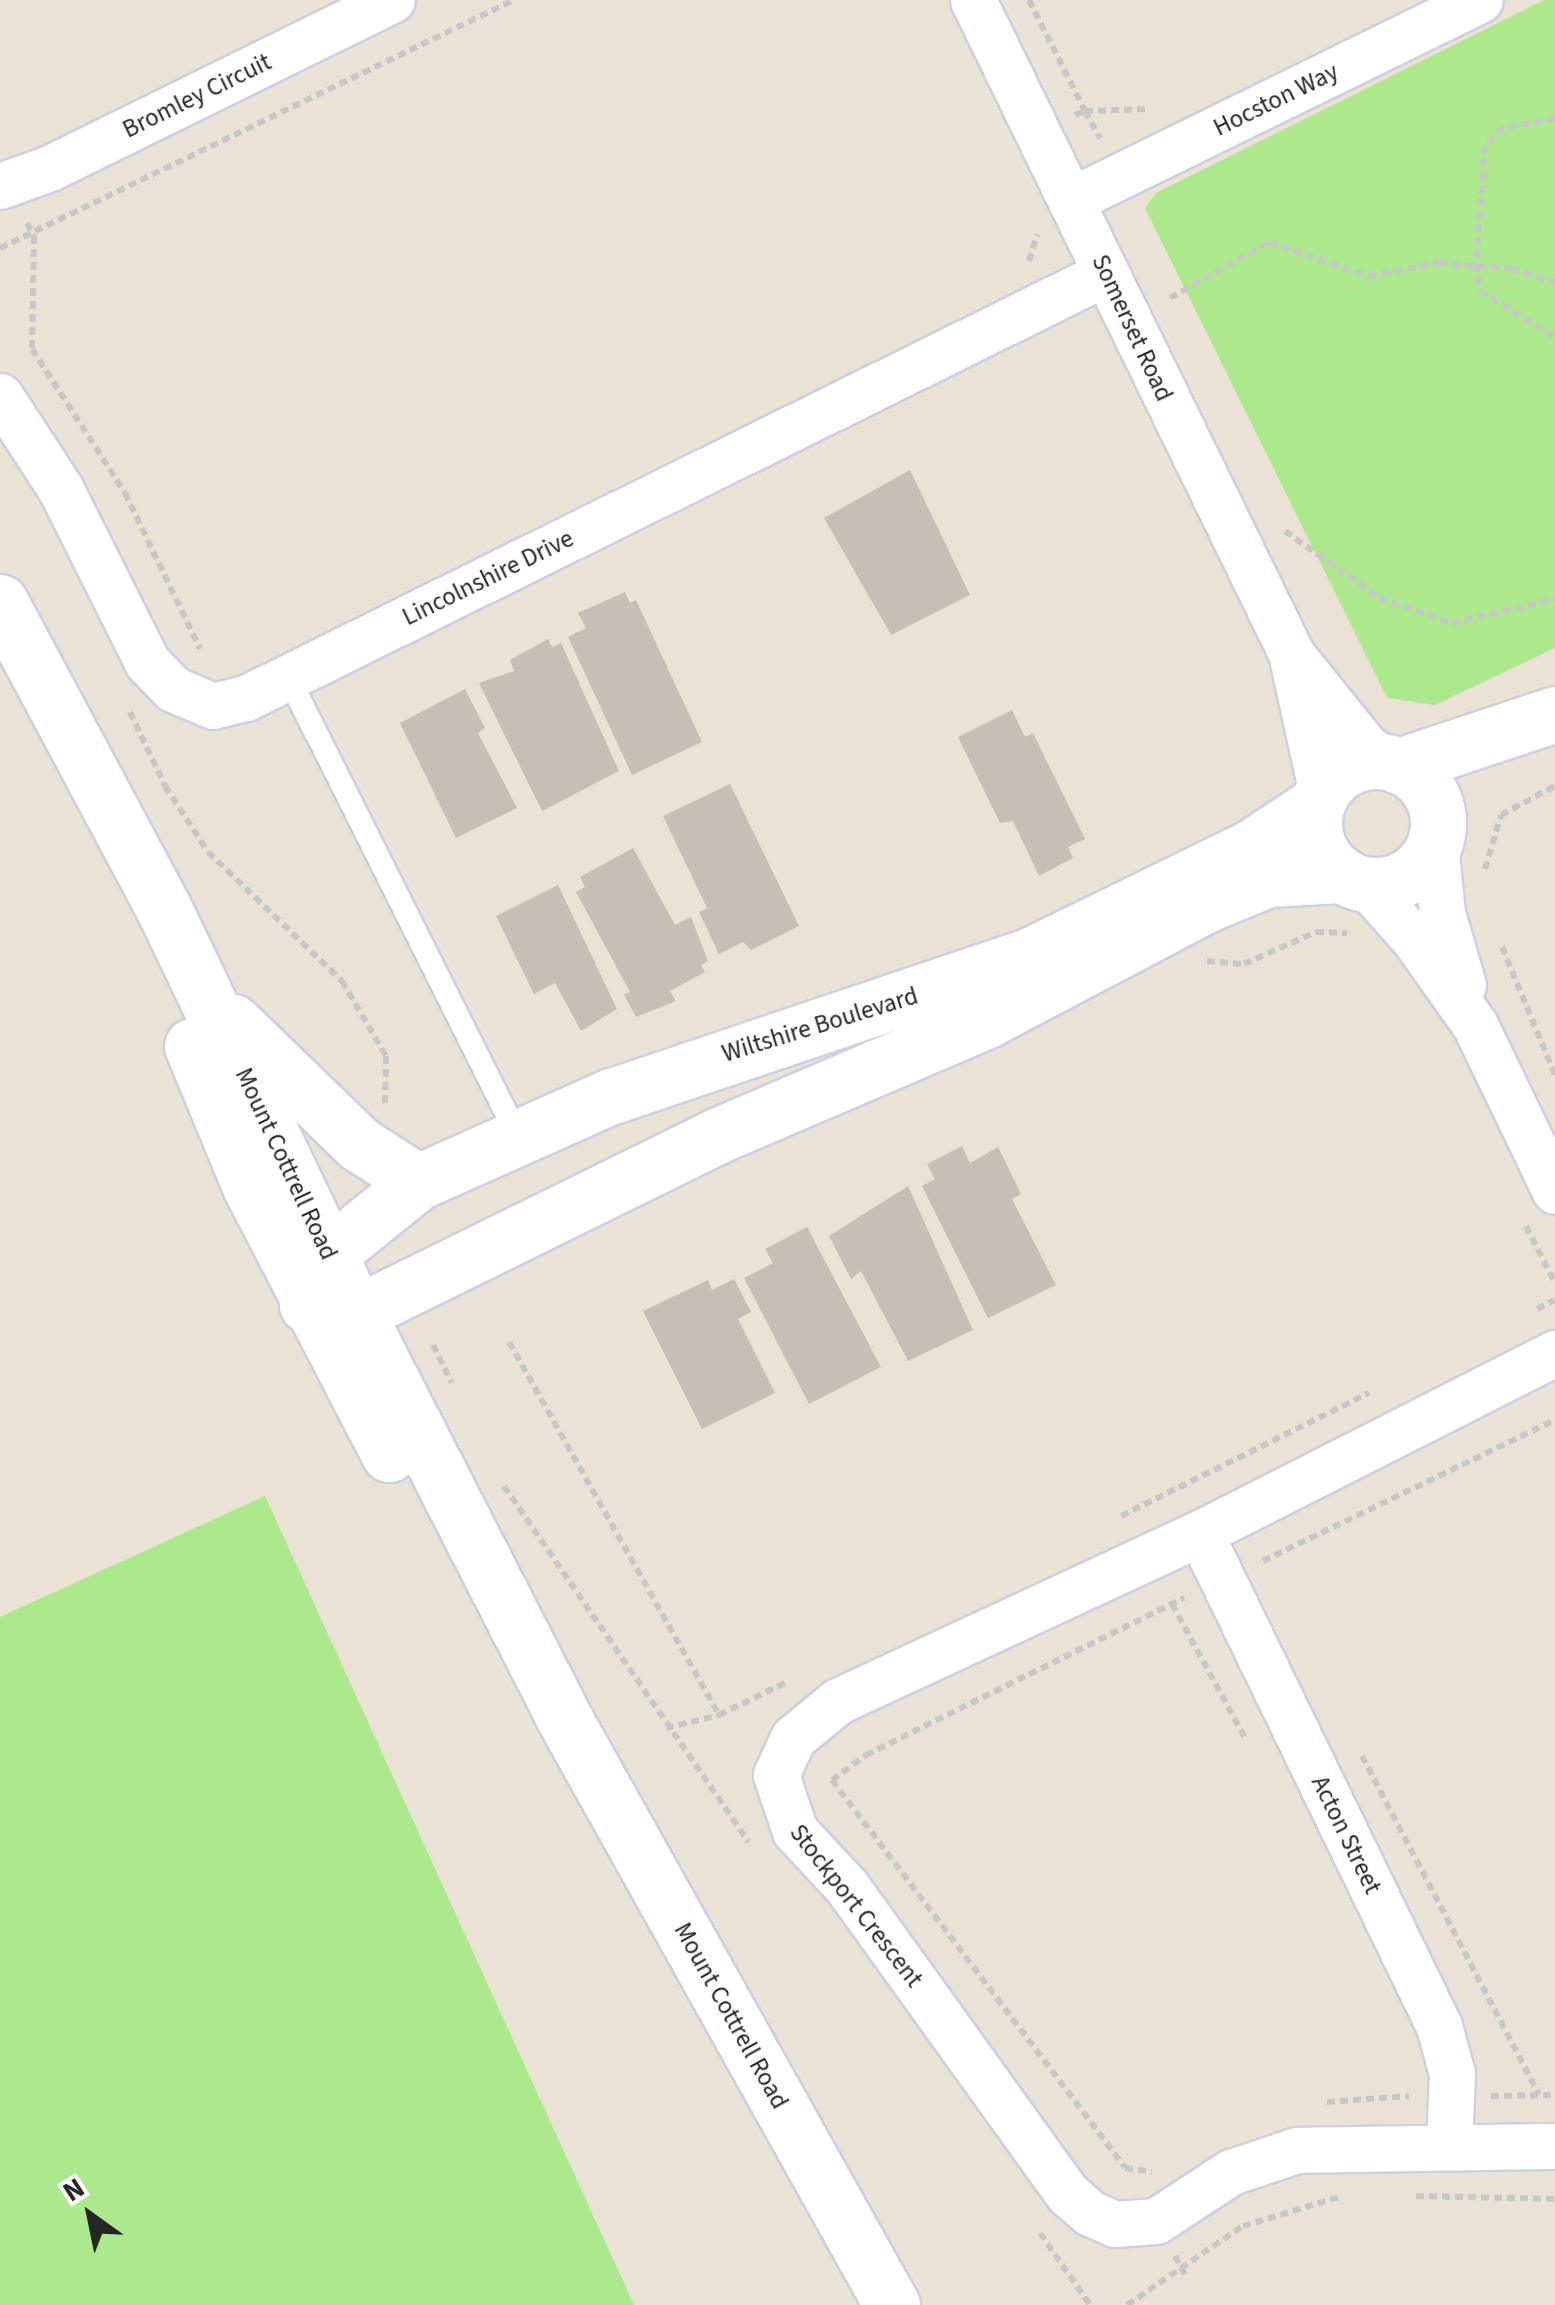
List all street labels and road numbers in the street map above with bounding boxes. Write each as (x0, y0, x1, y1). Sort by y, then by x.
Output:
street label: Bromley Circuit (118, 47, 276, 145)
street label: Hocston Way (1209, 57, 1343, 143)
street label: Somerset Road (1085, 250, 1179, 406)
street label: Lincolnshire Drive (398, 524, 578, 632)
street label: Wiltshire Boulevard (718, 981, 922, 1069)
street label: Mount Cottrell Road (228, 1063, 344, 1265)
street label: Acton Street (1305, 1771, 1387, 1899)
street label: Stockport Crescent (783, 1818, 929, 1994)
street label: Mount Cottrell Road (667, 1918, 795, 2114)

